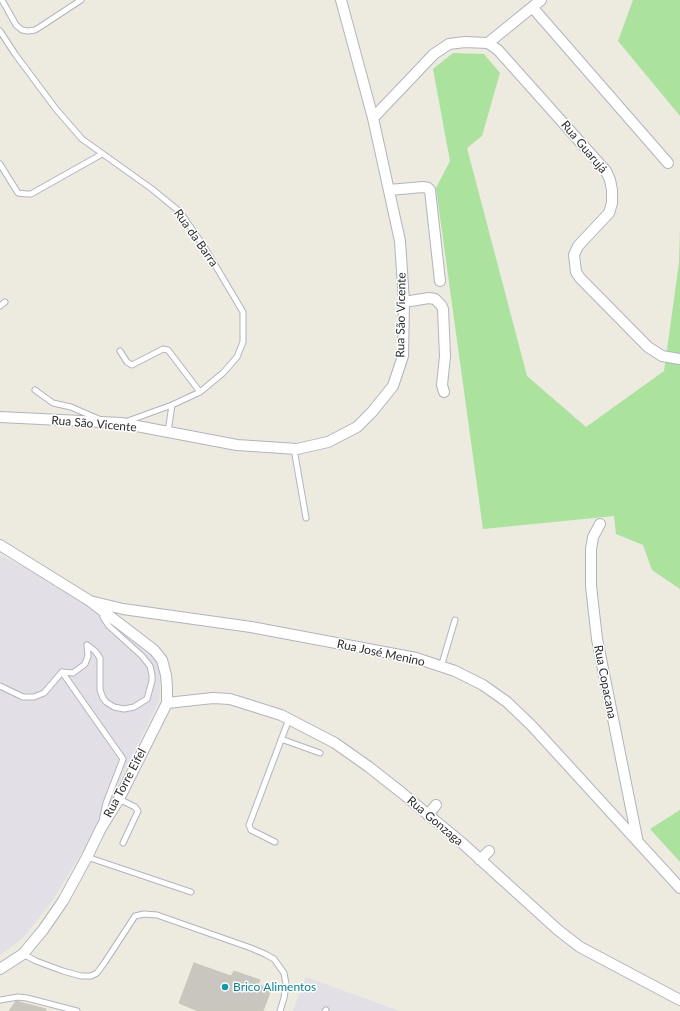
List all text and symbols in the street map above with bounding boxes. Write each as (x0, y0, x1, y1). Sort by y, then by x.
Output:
street label: Rua Guarujá (558, 118, 610, 176)
street label: Rua da Barra (171, 206, 221, 270)
street label: Rua São Vicente (393, 272, 409, 358)
street label: Rua São Vicente (51, 413, 137, 435)
street label: Rua José Menino (336, 637, 426, 669)
street label: Rua Copacana (591, 644, 619, 720)
street label: Rua Torre Eifel (101, 746, 149, 820)
street label: Rua Gonzaga (404, 793, 466, 849)
place label: Brico Alimentos (233, 980, 316, 994)
marker: Brico Alimentos (220, 982, 230, 992)

